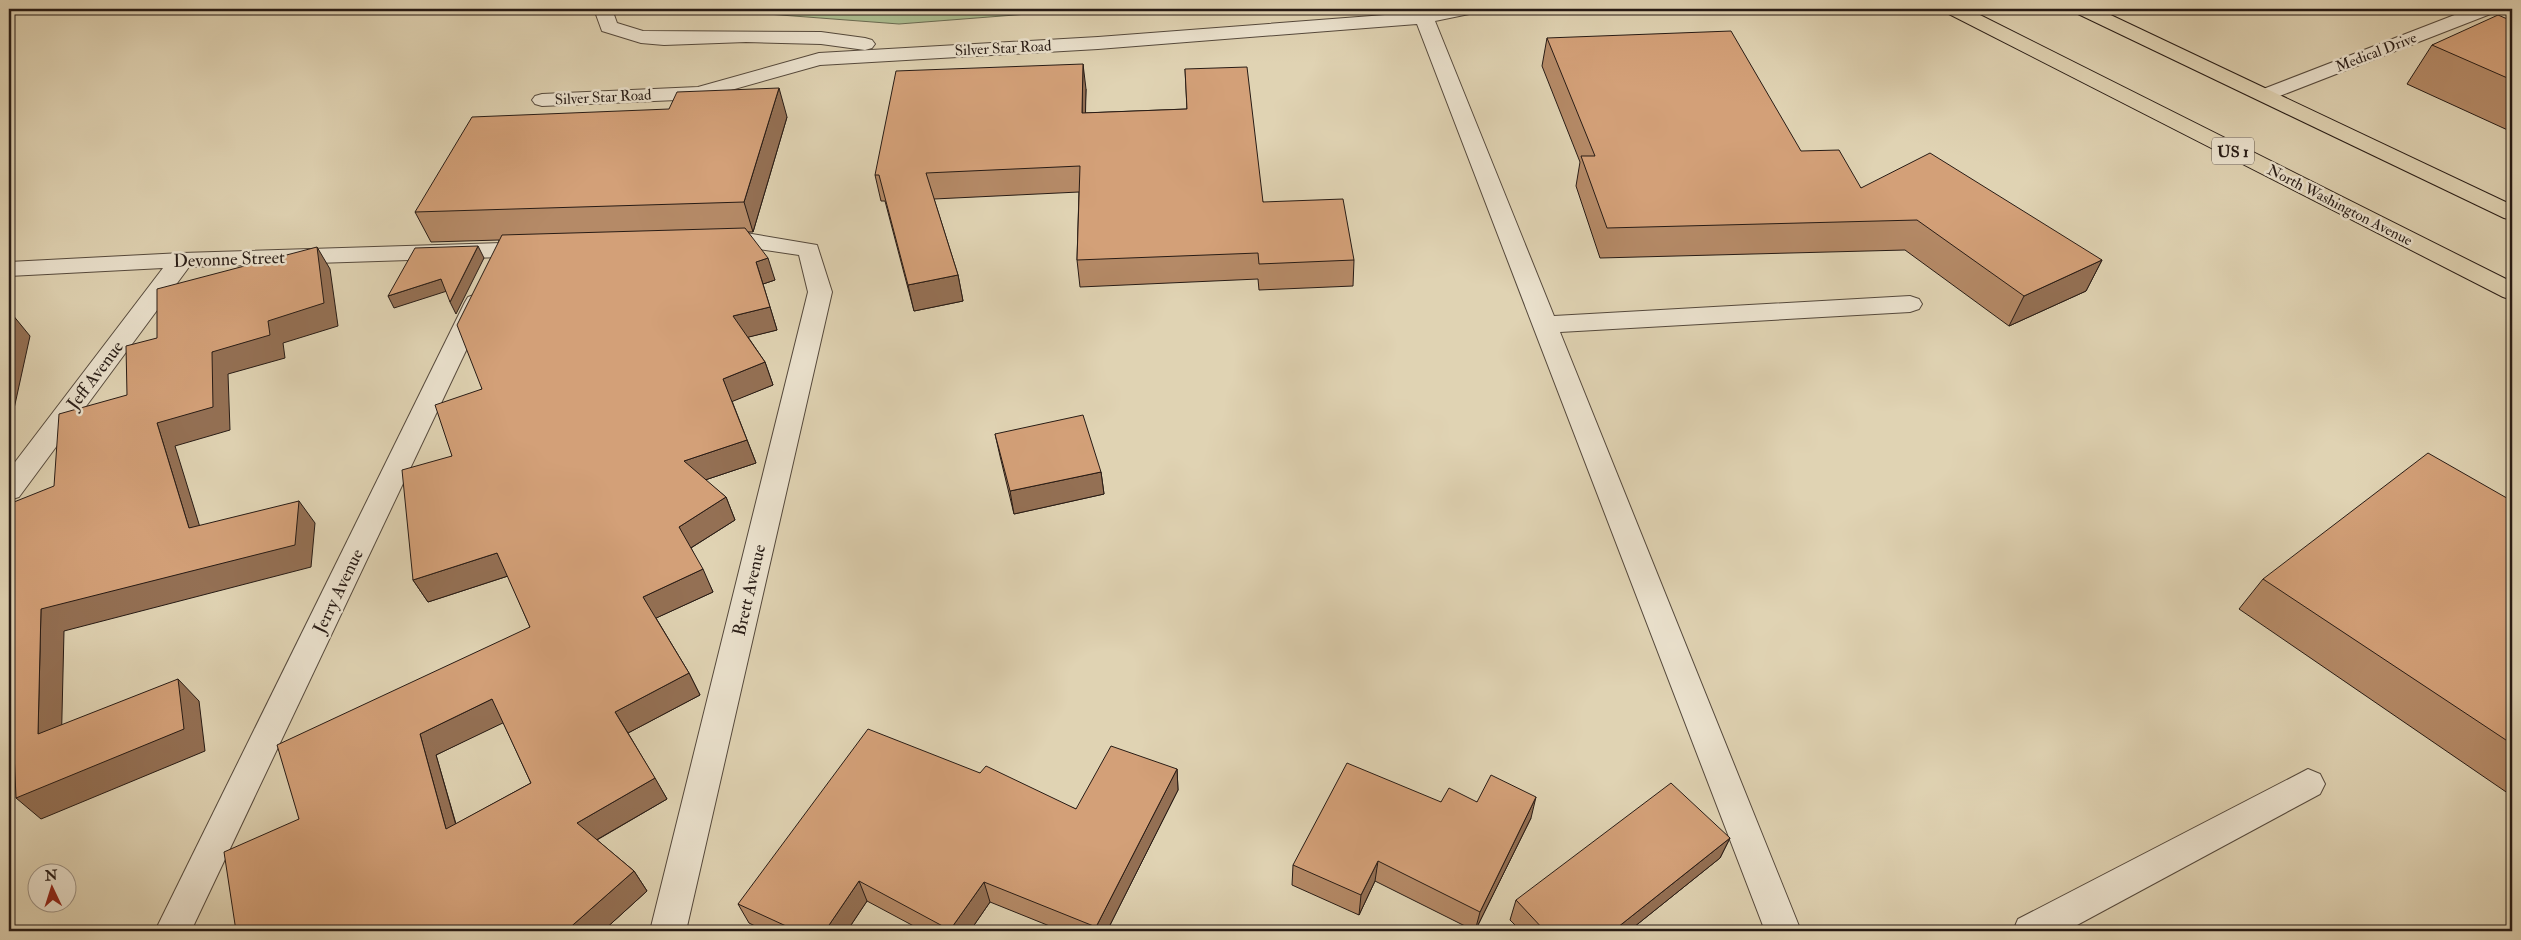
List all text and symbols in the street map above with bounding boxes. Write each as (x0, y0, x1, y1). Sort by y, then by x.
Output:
street label: Medical Drive (2333, 28, 2419, 77)
street label: Silver Star Road (954, 36, 1053, 61)
street label: Silver Star Road (554, 85, 653, 110)
road number: US 1 (2212, 138, 2254, 164)
street label: North Washington Avenue (2264, 161, 2416, 250)
street label: Devonne Street (173, 246, 285, 273)
street label: Jeff Avenue (61, 336, 129, 415)
street label: Brett Avenue (728, 542, 771, 638)
street label: Jerry Avenue (308, 545, 369, 638)
north arrow (28, 862, 78, 912)
text: N (43, 867, 58, 885)

